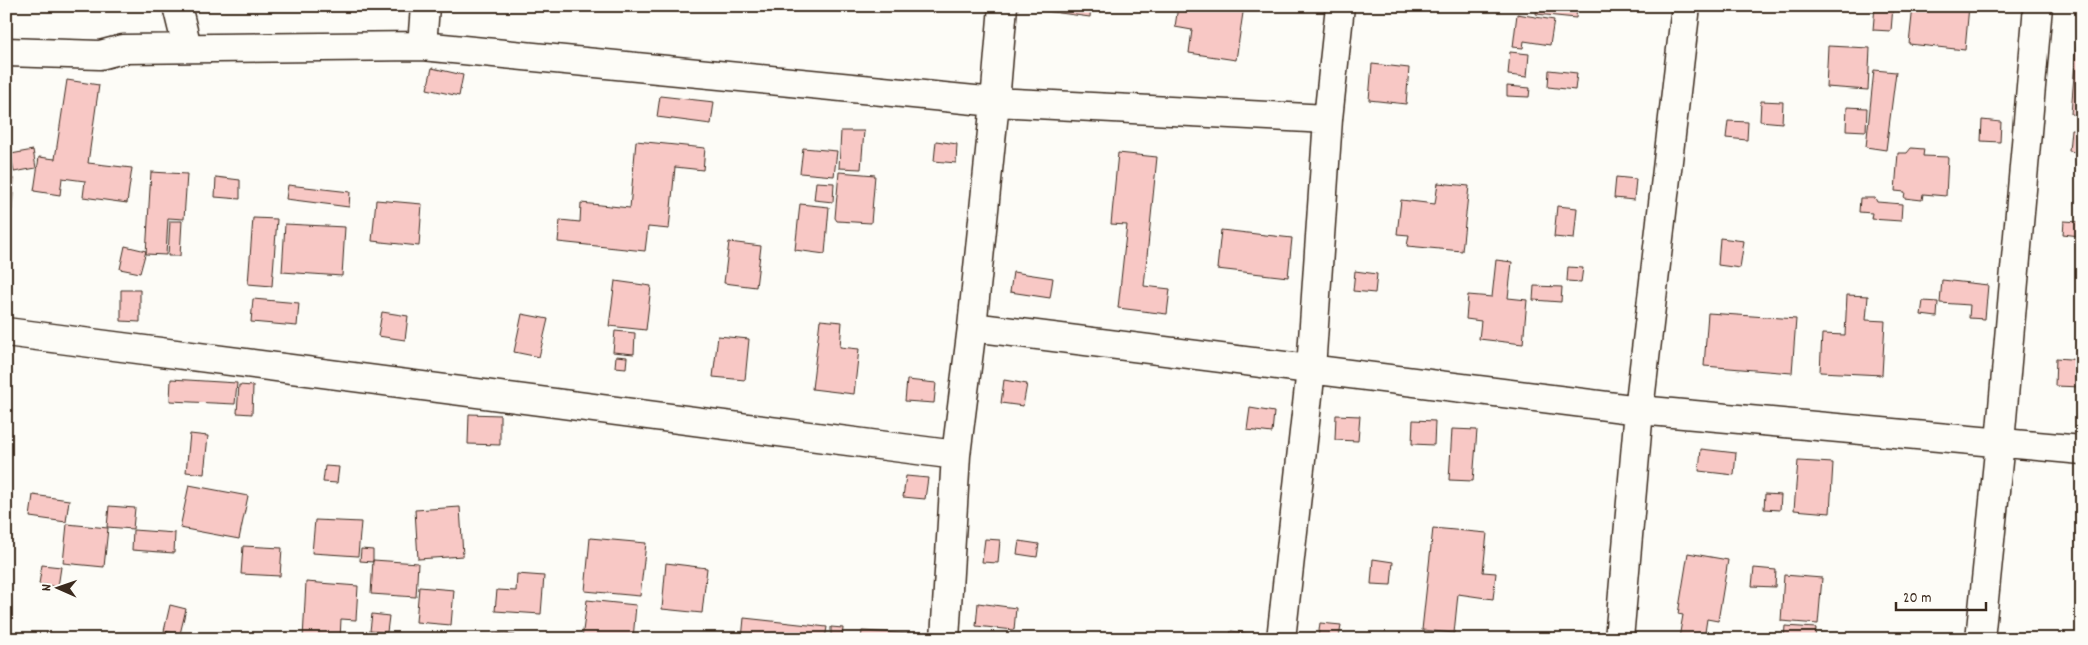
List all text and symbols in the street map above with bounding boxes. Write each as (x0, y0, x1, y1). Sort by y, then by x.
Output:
north arrow (32, 562, 82, 612)
scale bar (1896, 580, 1986, 612)
text: N (37, 584, 57, 591)
text: 20 m (1903, 588, 1931, 610)

